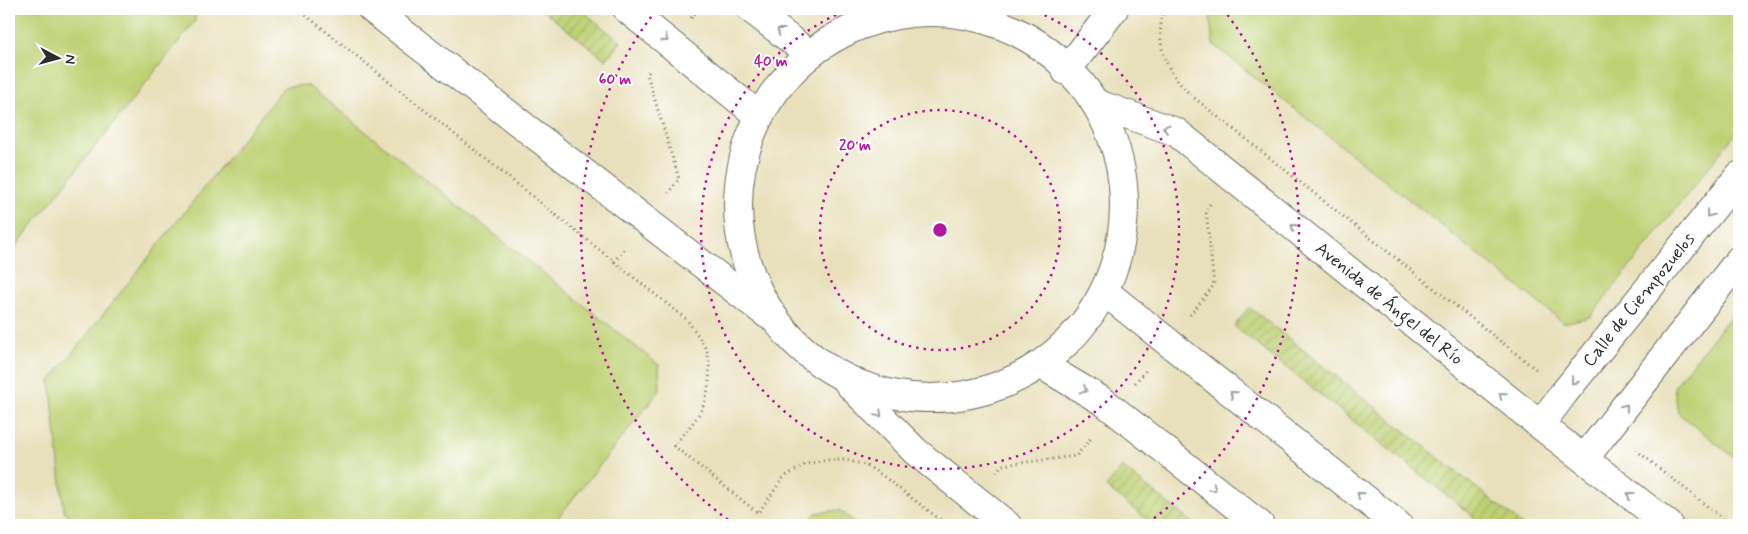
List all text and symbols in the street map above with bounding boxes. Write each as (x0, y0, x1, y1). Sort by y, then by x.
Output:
one-way arrow (777, 29, 786, 37)
north arrow (32, 32, 82, 82)
one-way arrow (659, 34, 668, 43)
text: 40 m (754, 52, 788, 72)
text: N (60, 54, 79, 65)
text: 60 m (599, 70, 631, 90)
one-way arrow (1162, 124, 1171, 134)
text: 20 m (839, 136, 871, 156)
one-way arrow (1706, 208, 1714, 217)
centre of rings (931, 221, 949, 239)
one-way arrow (1291, 224, 1300, 232)
street label: Calle de Ciempozuelos (1577, 228, 1701, 372)
street label: Avenida de Ángel del Río (1309, 237, 1468, 373)
one-way arrow (1571, 375, 1579, 384)
one-way arrow (1079, 384, 1088, 394)
one-way arrow (1229, 390, 1238, 399)
one-way arrow (1499, 393, 1508, 401)
one-way arrow (1619, 403, 1628, 412)
one-way arrow (873, 409, 882, 418)
one-way arrow (1208, 483, 1217, 492)
one-way arrow (1357, 492, 1366, 500)
one-way arrow (1627, 493, 1636, 501)

